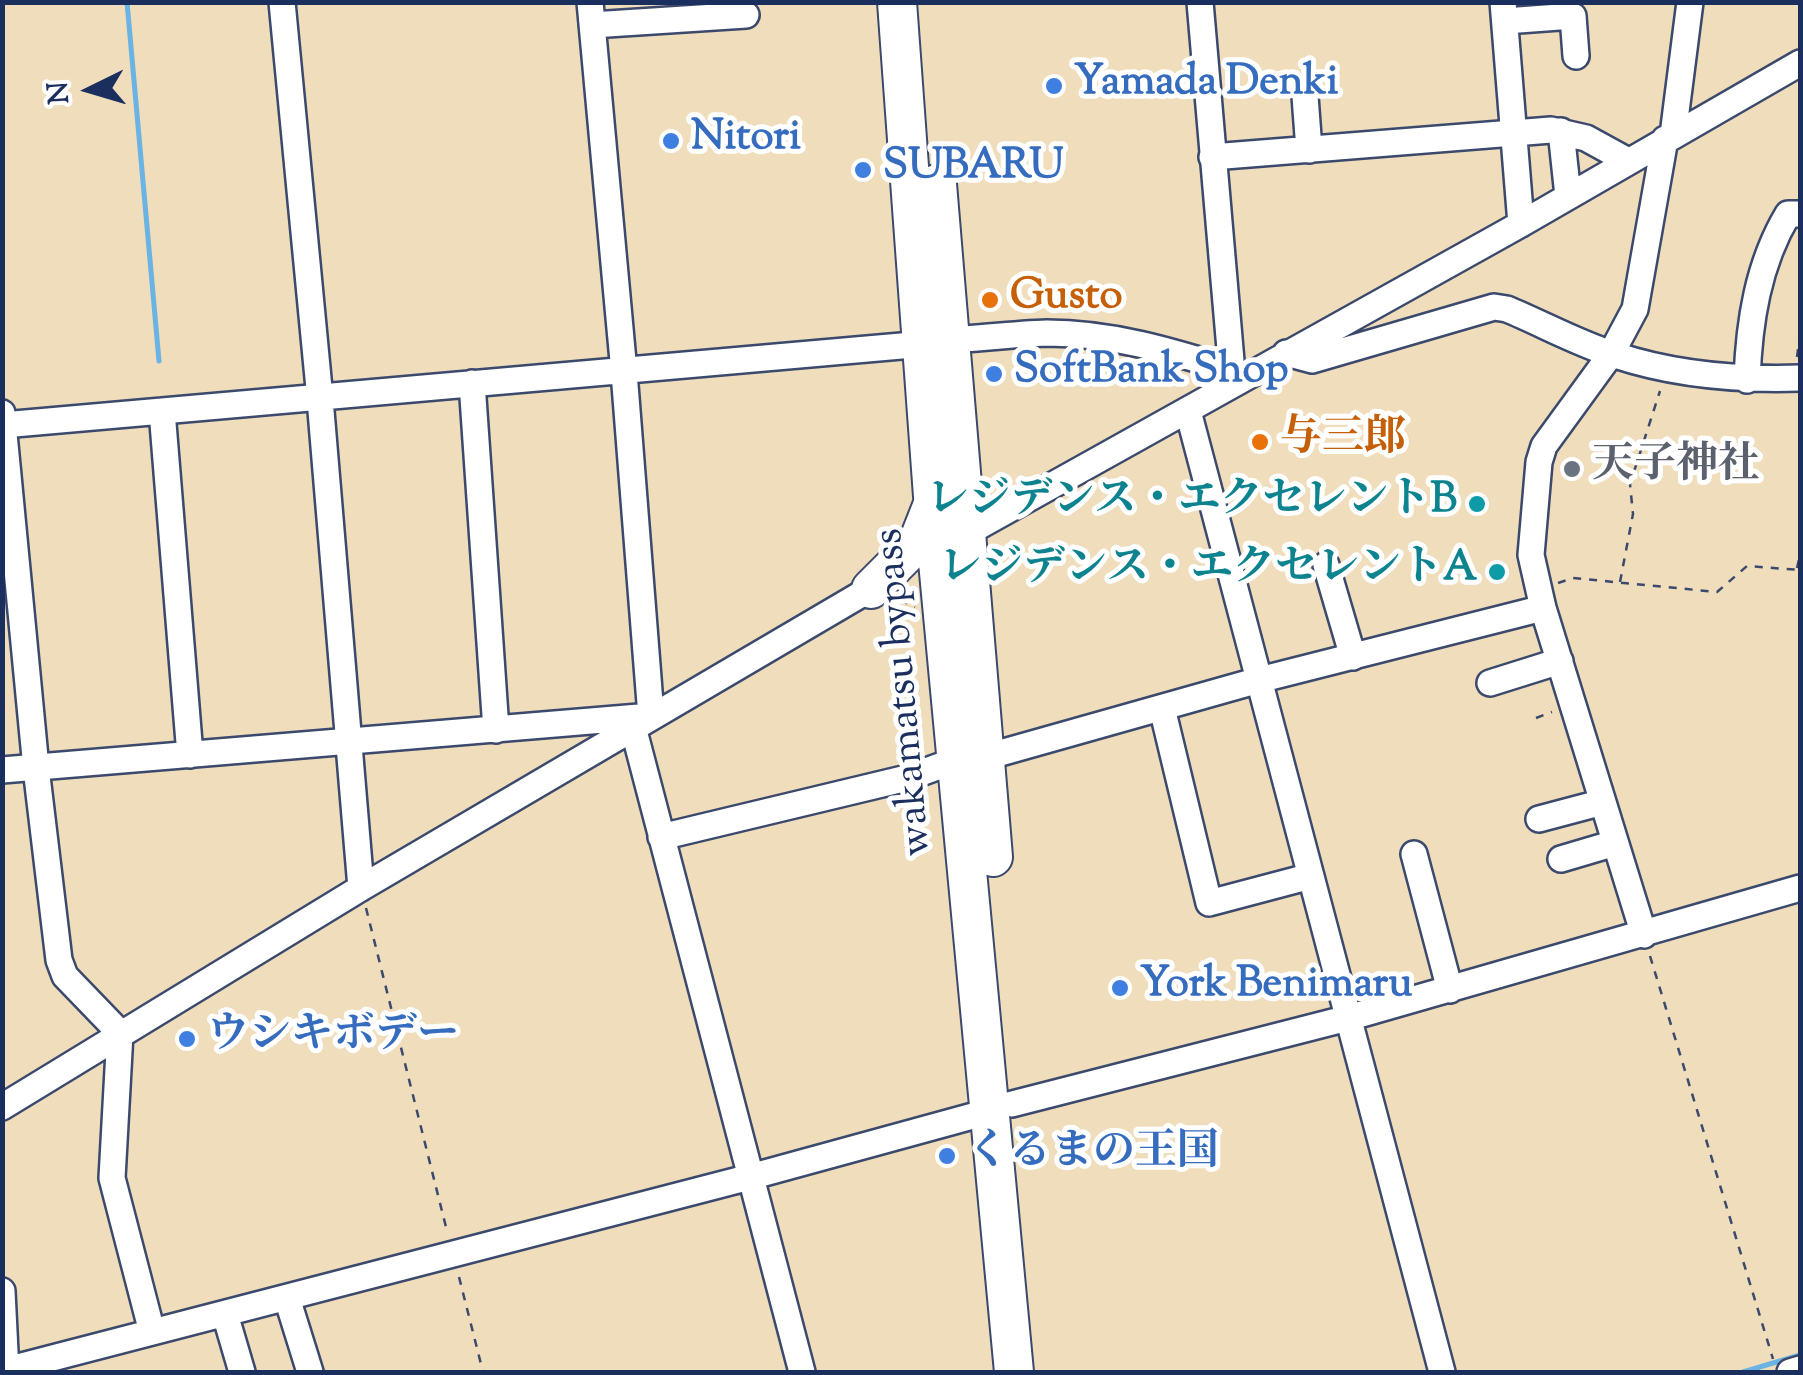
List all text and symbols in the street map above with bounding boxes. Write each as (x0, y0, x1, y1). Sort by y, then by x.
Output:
north arrow (40, 40, 140, 140)
place label: Yamada Denki (1074, 61, 1338, 111)
marker: Yamada Denki (1043, 75, 1065, 97)
text: N (39, 80, 81, 106)
place label: Nitori (691, 116, 801, 166)
marker: Nitori (660, 130, 682, 152)
place label: SUBARU (883, 145, 1064, 195)
marker: SUBARU (852, 159, 874, 181)
place label: Gusto (1010, 275, 1122, 325)
marker: Gusto (979, 289, 1001, 311)
place label: SoftBank Shop (1014, 349, 1288, 399)
marker: SoftBank Shop (983, 363, 1005, 385)
place label: 与三郎 (1280, 417, 1406, 467)
marker: 与三郎 (1249, 431, 1271, 453)
place label: 天子神社 (1592, 444, 1760, 494)
marker: 天子神社 (1561, 458, 1583, 480)
place label: レジデンス・エクセレントB (927, 479, 1457, 529)
marker: レジデンス・エクセレントB (1466, 493, 1488, 515)
street label: wakamatsu bypass (868, 526, 946, 858)
place label: レジデンス・エクセレントA (939, 547, 1477, 597)
marker: レジデンス・エクセレントA (1486, 561, 1508, 583)
place label: York Benimaru (1140, 963, 1412, 1013)
marker: York Benimaru (1109, 977, 1131, 999)
place label: ウシキボデー (207, 1014, 459, 1064)
marker: ウシキボデー (176, 1028, 198, 1050)
place label: くるまの王国 (967, 1131, 1219, 1181)
marker: くるまの王国 (936, 1145, 958, 1167)

